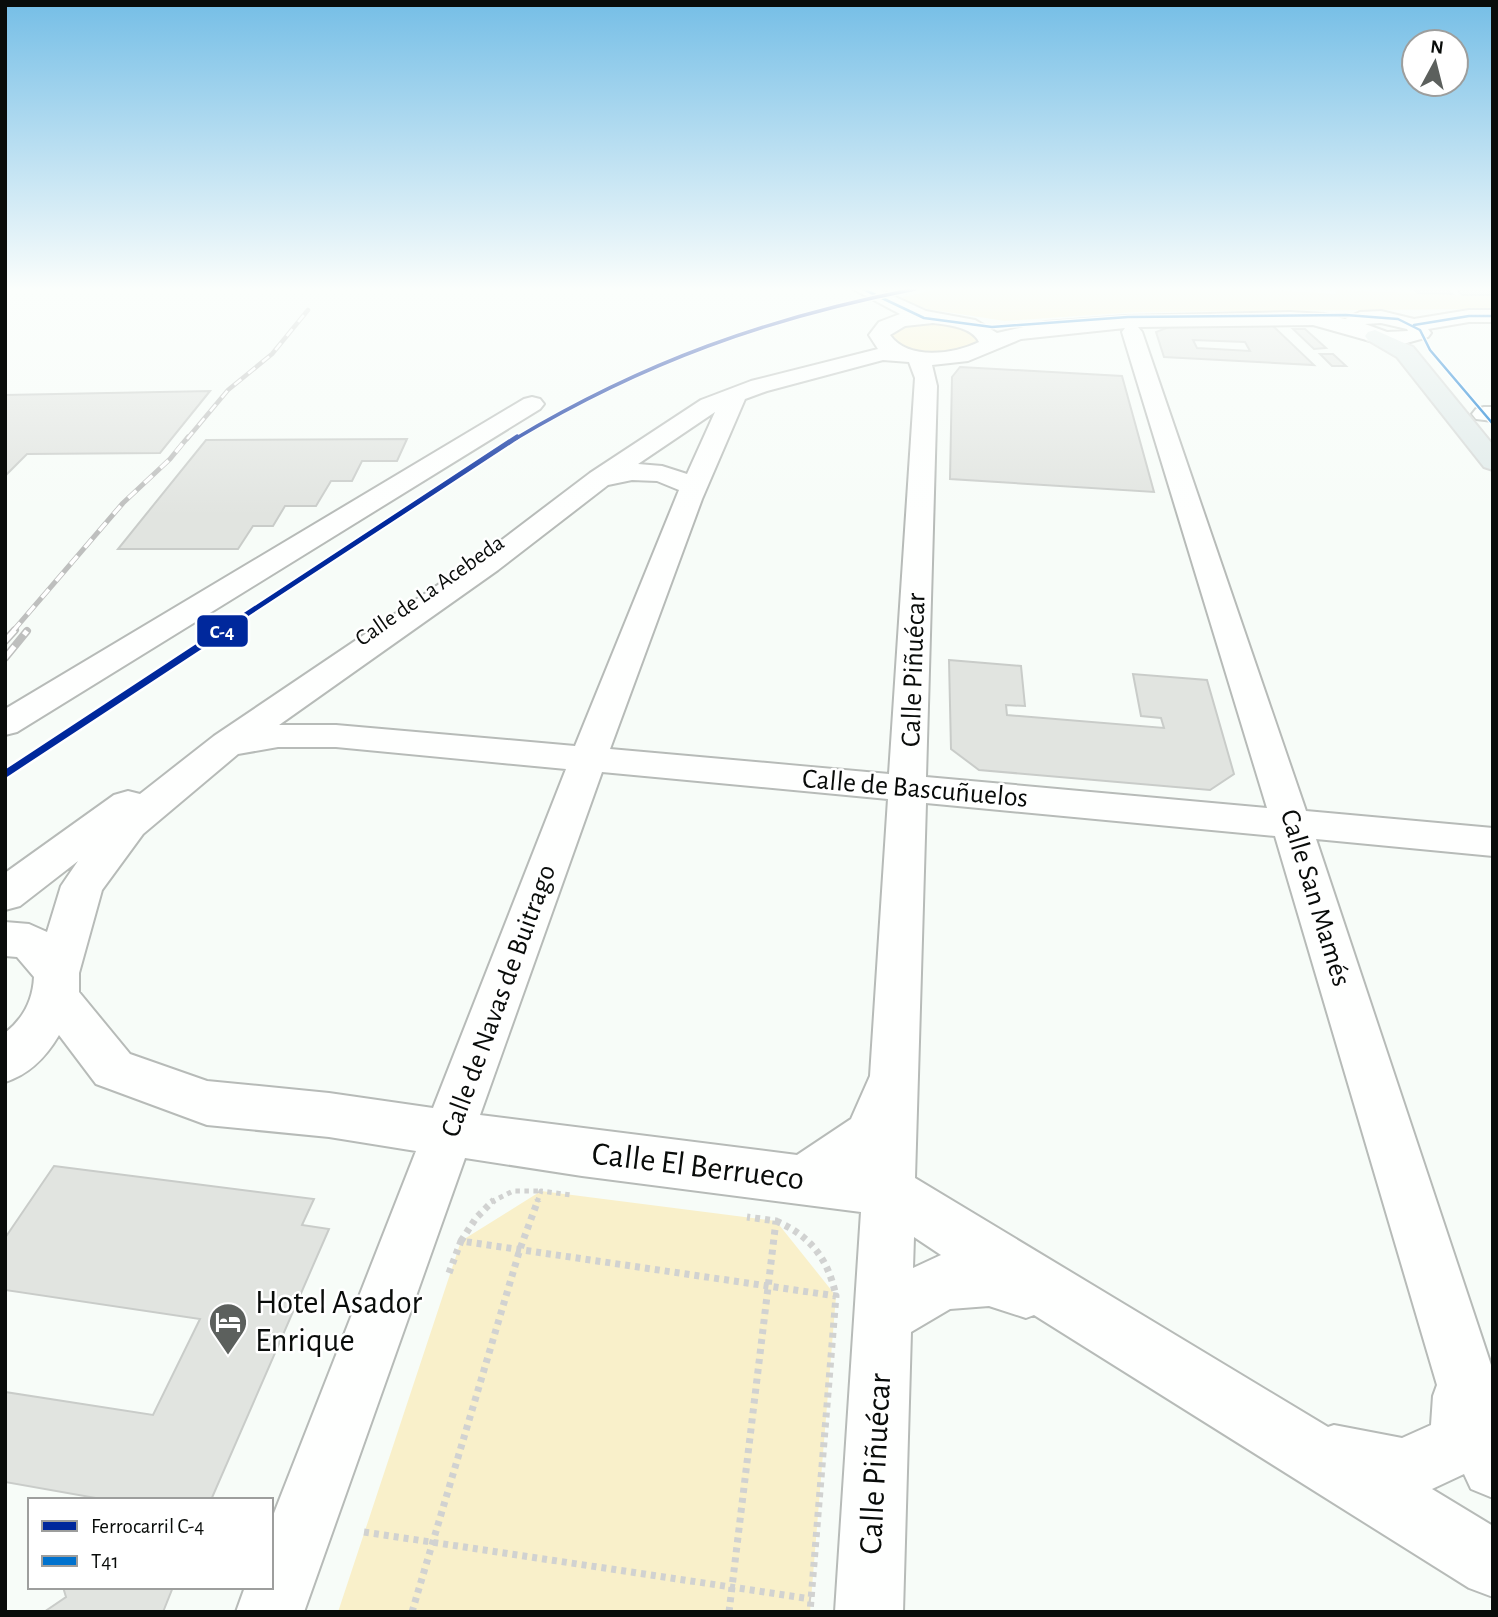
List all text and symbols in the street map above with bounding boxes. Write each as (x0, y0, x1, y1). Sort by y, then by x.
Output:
north arrow (1400, 28, 1470, 98)
text: N (1429, 37, 1445, 58)
street label: Calle de La Acebeda (351, 531, 509, 651)
street label: Calle Piñuécar (897, 593, 931, 747)
line badge: C-4 (196, 614, 249, 648)
text: C-4 (210, 623, 235, 642)
street label: Calle de Bascuñuelos (801, 765, 1029, 813)
street label: Calle San Mamés (1275, 806, 1355, 990)
street label: Calle de Navas de Buitrago (437, 861, 561, 1141)
street label: Calle El Berrueco (590, 1138, 806, 1196)
place label: Hotel Asador Enrique (255, 1287, 422, 1358)
hotel icon: Hotel Asador Enrique (207, 1301, 249, 1356)
street label: Calle Piñuécar (855, 1372, 897, 1555)
legend (28, 1498, 273, 1589)
text: Ferrocarril C-4 (91, 1516, 204, 1537)
text: T41 (91, 1551, 119, 1572)

